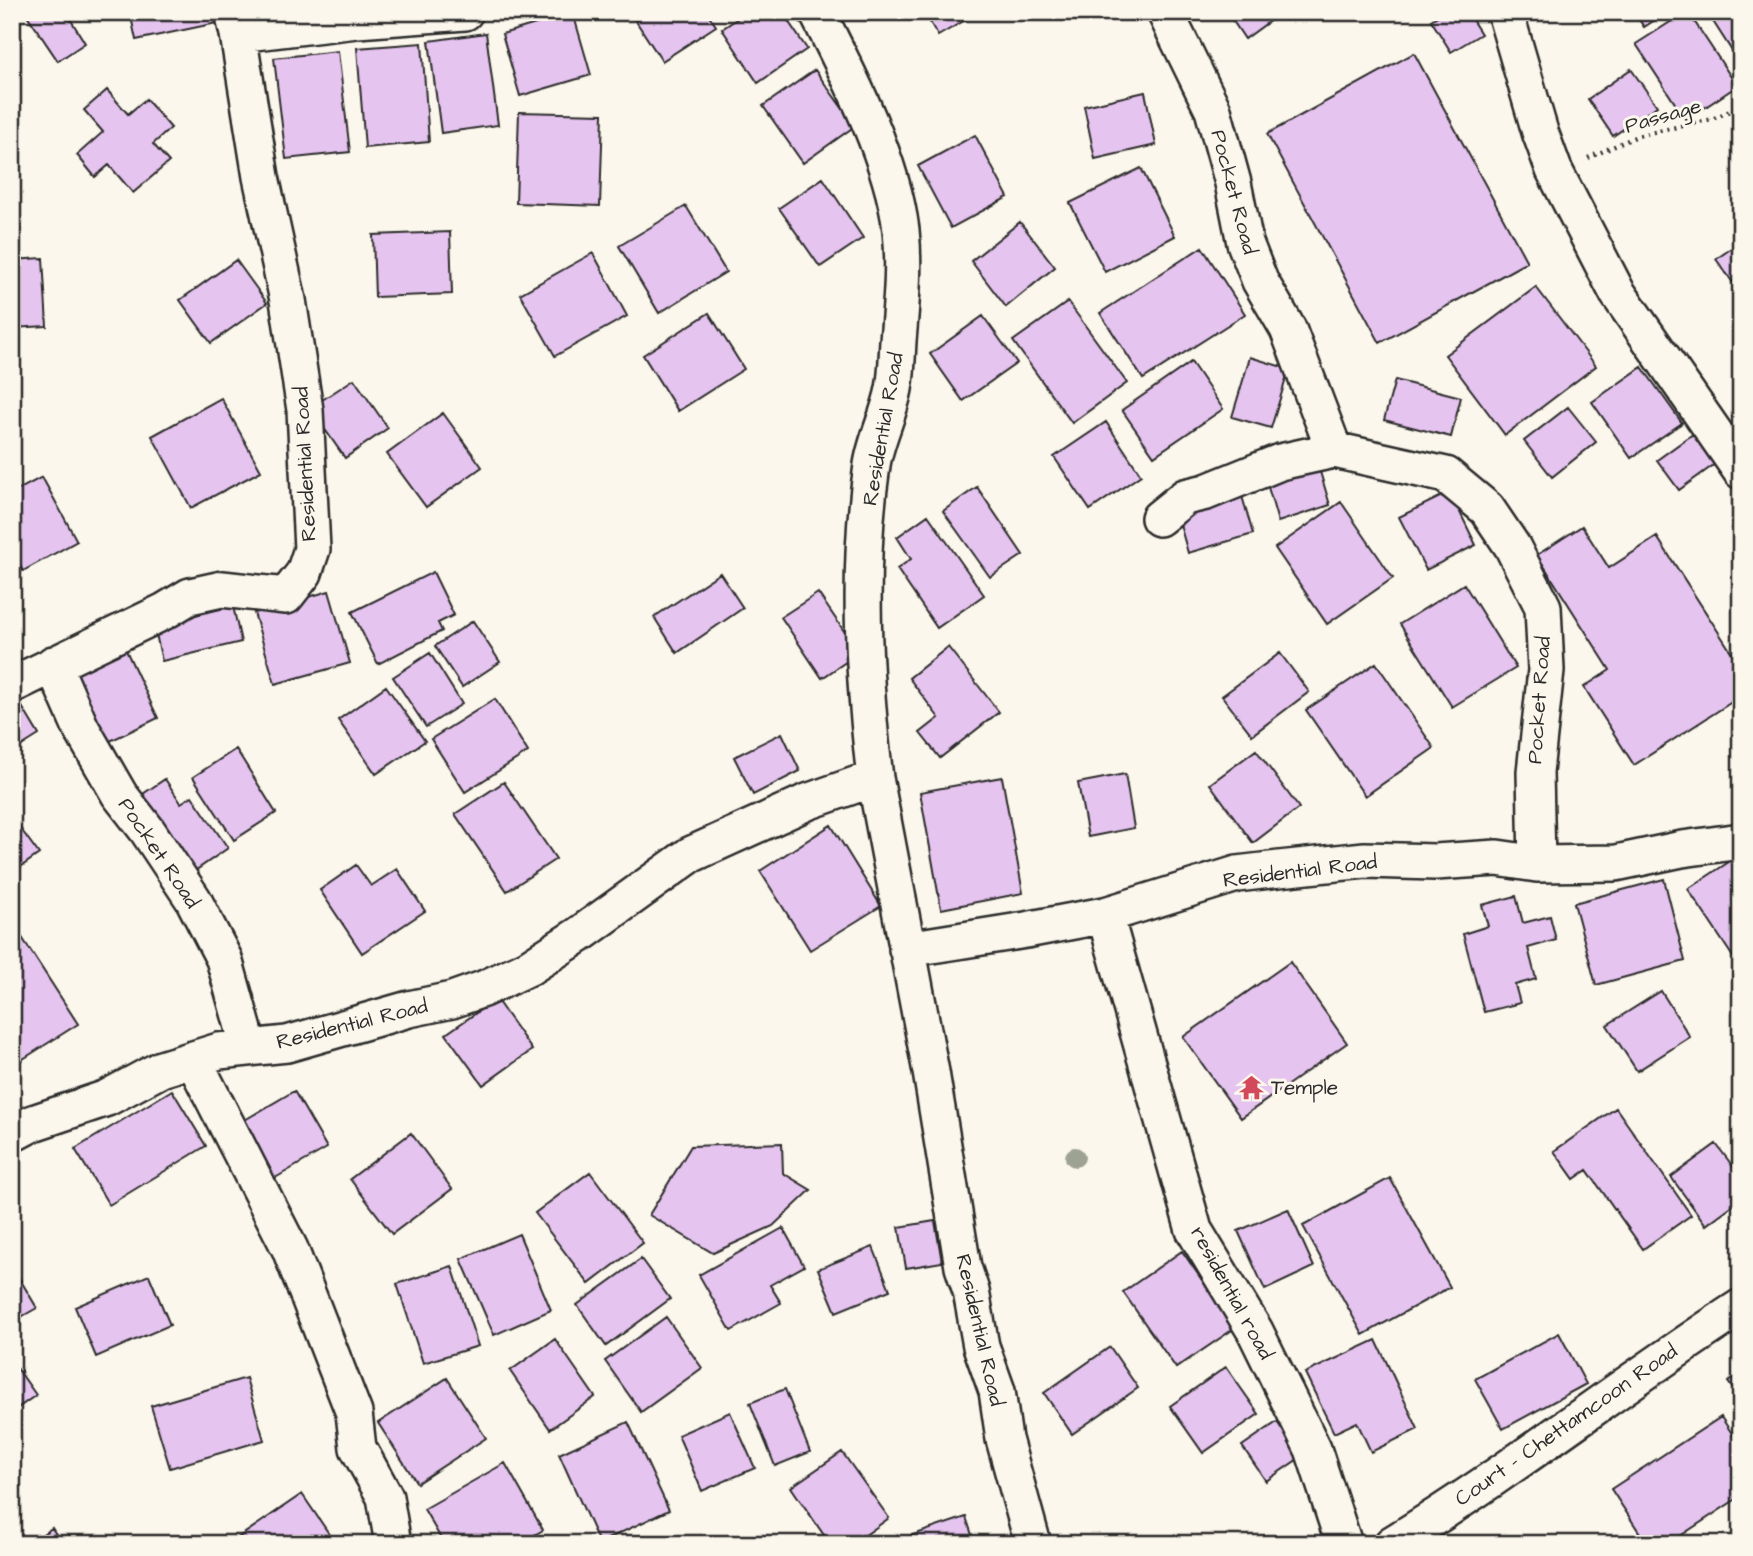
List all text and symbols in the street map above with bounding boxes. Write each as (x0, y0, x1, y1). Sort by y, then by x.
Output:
street label: Passage (1621, 91, 1705, 143)
street label: Pocket Road (1203, 126, 1265, 258)
street label: Residential Road (855, 350, 911, 508)
street label: Residential Road (286, 386, 324, 542)
street label: Pocket Road (1520, 635, 1558, 765)
street label: Pocket Road (111, 792, 207, 914)
street label: Residential Road (1221, 847, 1379, 895)
street label: Residential Road (273, 991, 431, 1057)
temple icon: Temple (1237, 1073, 1265, 1101)
place label: Temple (1271, 1073, 1338, 1103)
street label: residential road (1183, 1221, 1281, 1365)
street label: Residential Road (948, 1251, 1012, 1409)
street label: Court - Chettamcoon Road (1449, 1337, 1683, 1513)

